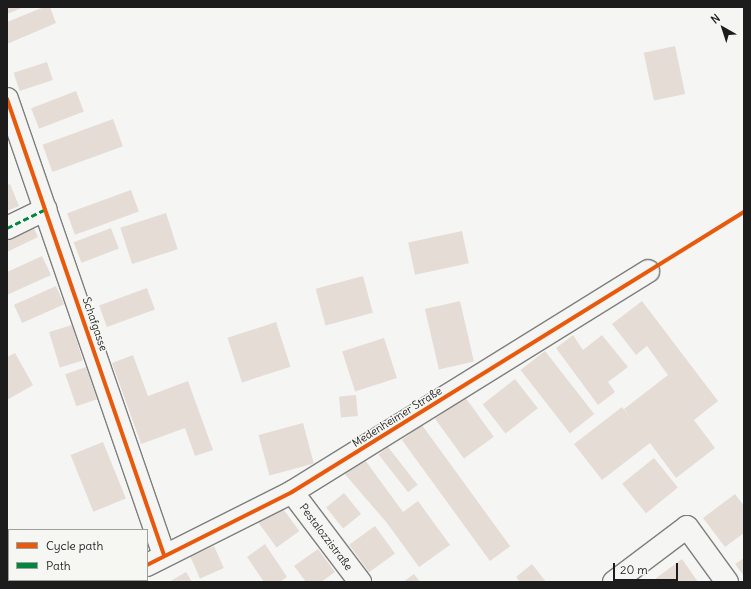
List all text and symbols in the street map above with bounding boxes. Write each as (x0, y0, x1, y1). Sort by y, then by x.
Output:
north arrow (703, 8, 743, 48)
text: N (708, 11, 723, 27)
street label: Schafgasse (80, 295, 110, 353)
street label: Medenheimer Straße (350, 384, 444, 450)
street label: Pestalozzistraße (297, 501, 355, 573)
legend (8, 529, 148, 581)
text: Cycle path (46, 538, 103, 553)
scale bar (615, 555, 680, 581)
text: Path (46, 558, 71, 573)
text: 20 m (620, 562, 648, 577)

